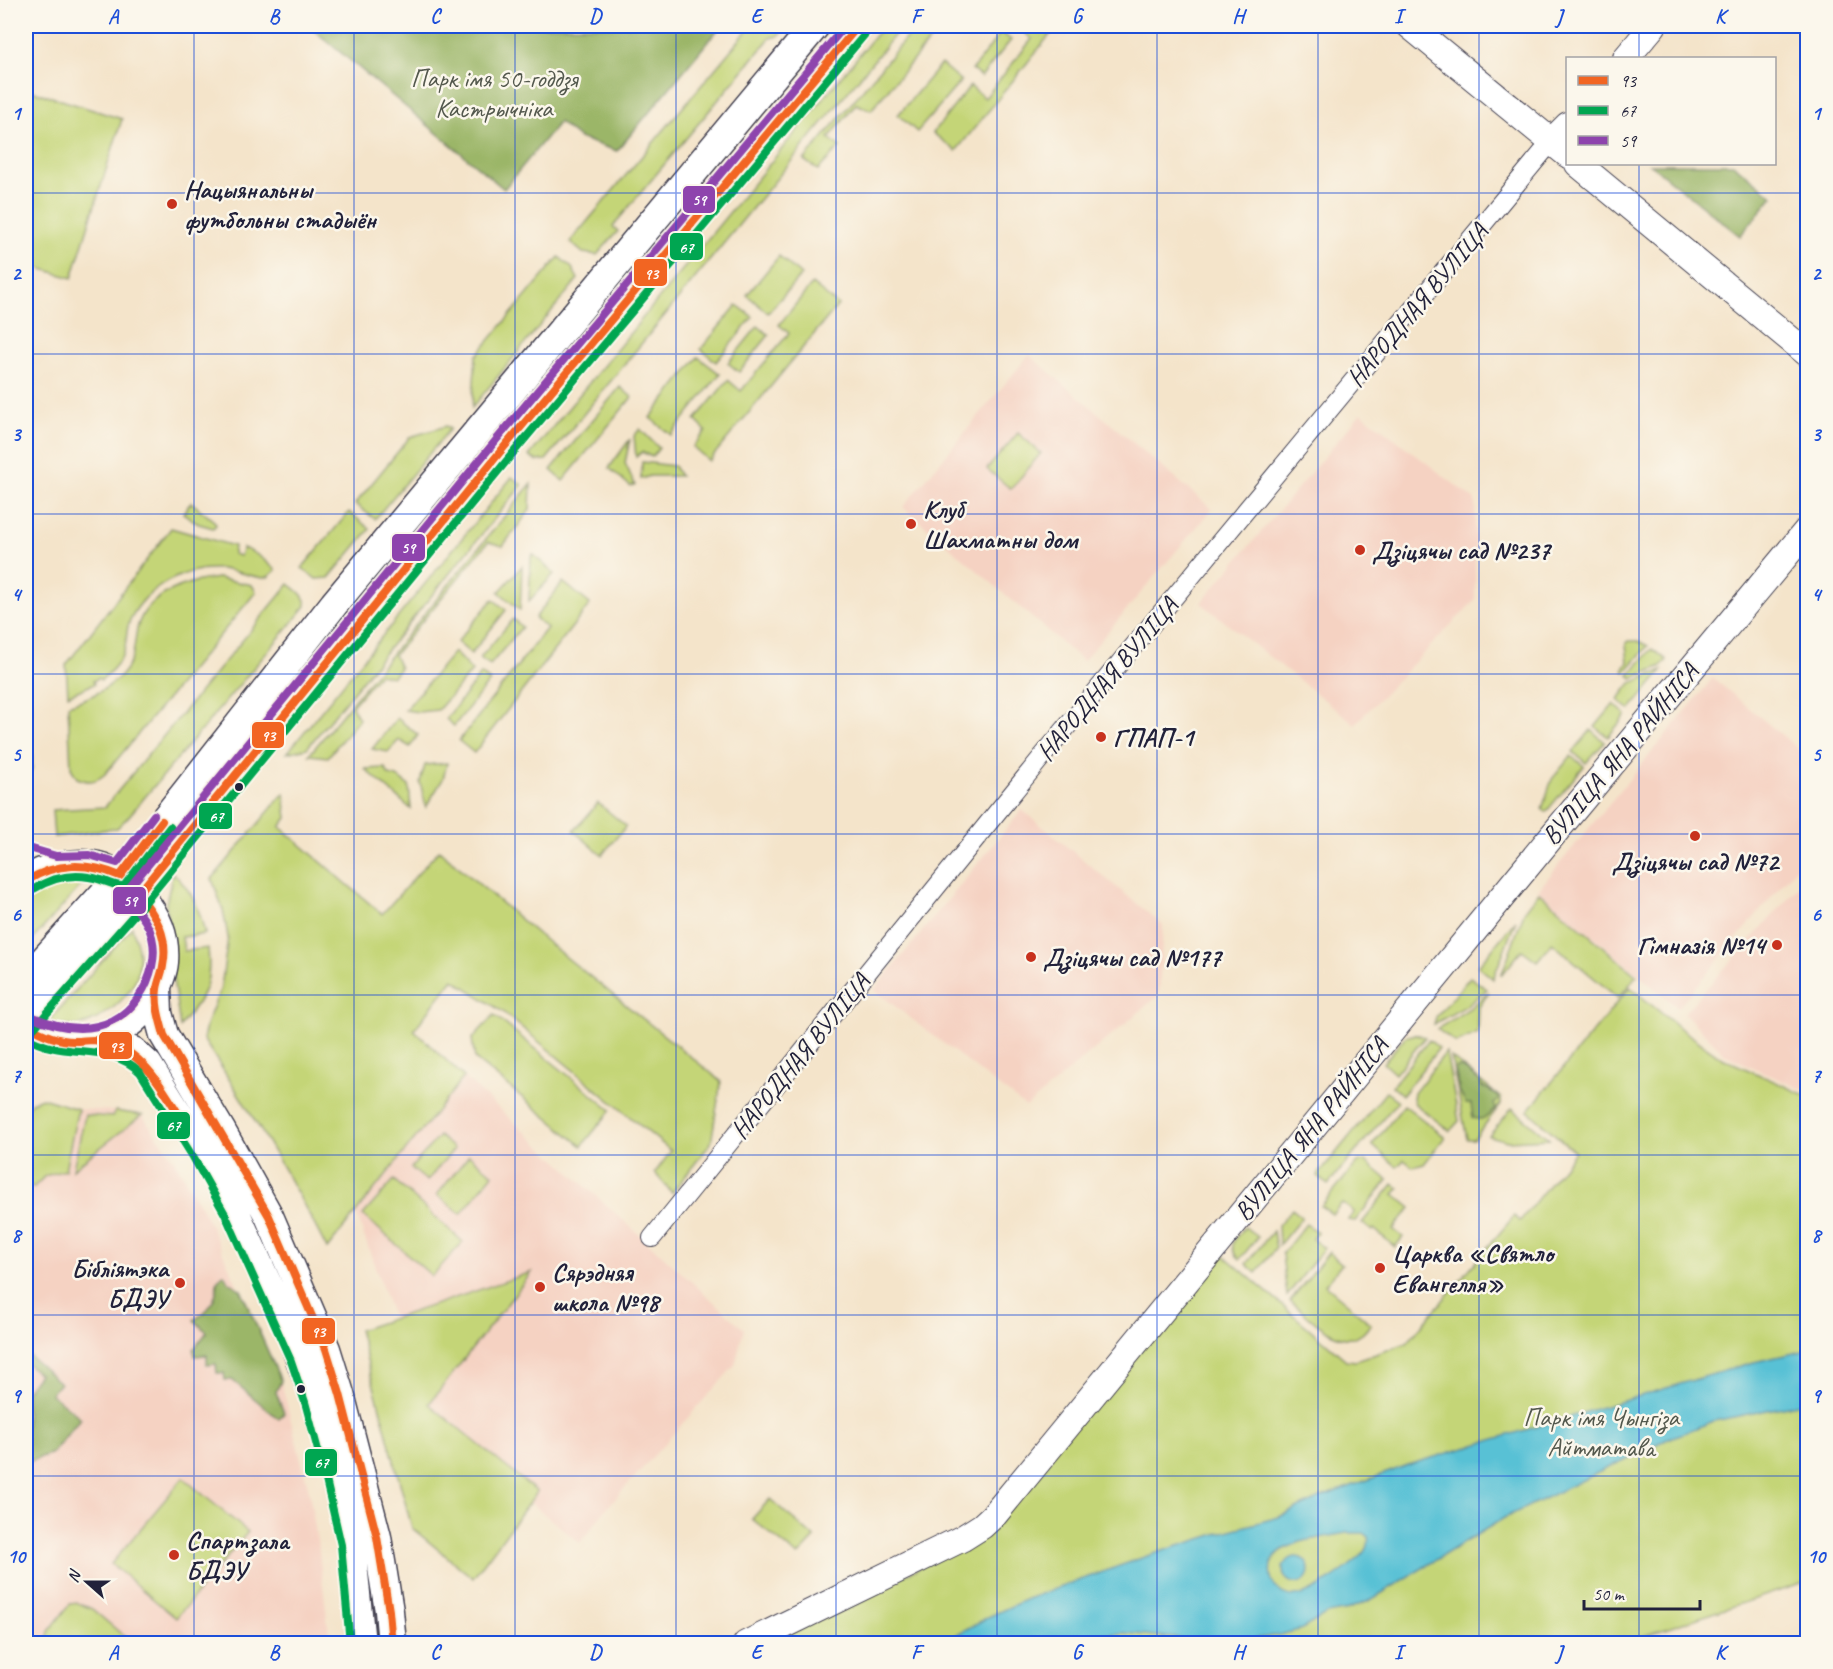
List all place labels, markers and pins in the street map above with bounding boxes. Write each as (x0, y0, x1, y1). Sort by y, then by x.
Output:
place label: Нацыянальны футбольны стадыён (184, 173, 377, 236)
marker: Нацыянальны футбольны стадыён (165, 197, 179, 211)
place label: Клуб Шахматны дом (923, 493, 1079, 556)
marker: Клуб Шахматны дом (904, 517, 918, 531)
place label: Дзіцячы сад №237 (1372, 534, 1552, 567)
marker: Дзіцячы сад №237 (1353, 543, 1367, 557)
place label: ГПАП-1 (1113, 721, 1196, 754)
marker: ГПАП-1 (1094, 730, 1108, 744)
unlabelled marker (233, 781, 245, 793)
marker: Дзіцячы сад №72 (1688, 829, 1702, 843)
place label: Дзіцячы сад №72 (1612, 845, 1780, 878)
place label: Гімназія №14 (1637, 929, 1768, 962)
marker: Гімназія №14 (1770, 938, 1784, 952)
place label: Дзіцячы сад №177 (1043, 941, 1223, 974)
marker: Дзіцячы сад №177 (1024, 950, 1038, 964)
place label: Царква «Святло Евангелля» (1392, 1237, 1556, 1300)
place label: Бібліятэка БДЭУ (71, 1252, 173, 1315)
place label: Сярэдняя школа №98 (552, 1256, 662, 1319)
marker: Царква «Святло Евангелля» (1373, 1261, 1387, 1275)
marker: Бібліятэка БДЭУ (173, 1276, 187, 1290)
marker: Сярэдняя школа №98 (533, 1280, 547, 1294)
unlabelled marker (295, 1383, 307, 1395)
place label: Спартзала БДЭУ (186, 1524, 291, 1587)
marker: Спартзала БДЭУ (167, 1548, 181, 1562)

